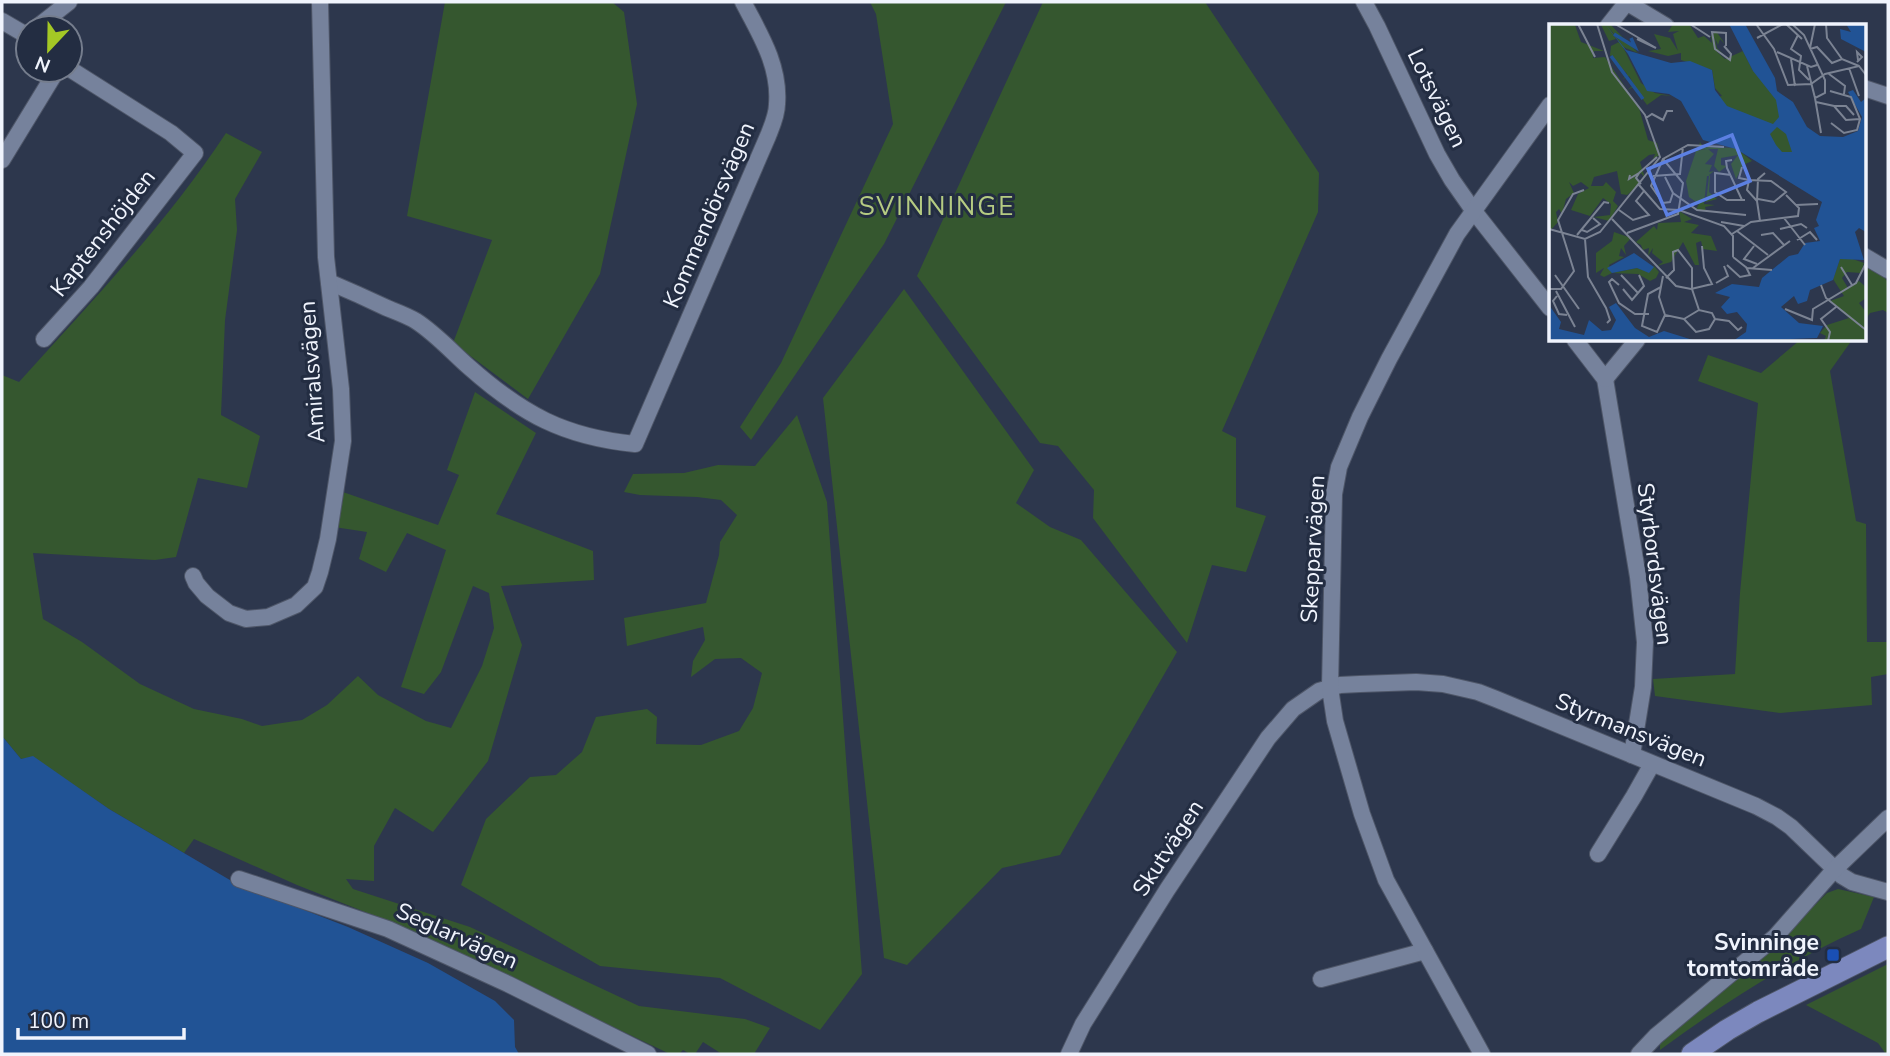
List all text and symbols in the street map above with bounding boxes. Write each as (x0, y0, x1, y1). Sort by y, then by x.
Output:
north arrow (14, 14, 84, 84)
inset map (1549, 24, 1866, 341)
street label: Lotsvägen (1400, 43, 1474, 153)
text: N (32, 49, 54, 79)
street label: Kommendörsvägen (656, 117, 762, 313)
street label: Kaptenshöjden (43, 163, 163, 303)
district label: SVINNINGE (859, 189, 1015, 224)
street label: Amiralsvägen (292, 300, 332, 444)
street label: Skepparvägen (1294, 474, 1332, 624)
street label: Styrbordsvägen (1630, 481, 1680, 647)
street label: Styrmansvägen (1551, 686, 1711, 774)
street label: Skutvägen (1125, 794, 1211, 902)
street label: Seglarvägen (391, 895, 523, 977)
place label: Svinninge tomtområde (1687, 927, 1819, 984)
marker: Svinninge tomtområde (1825, 947, 1841, 963)
scale bar (18, 996, 184, 1040)
text: 100 m (28, 1007, 89, 1035)

